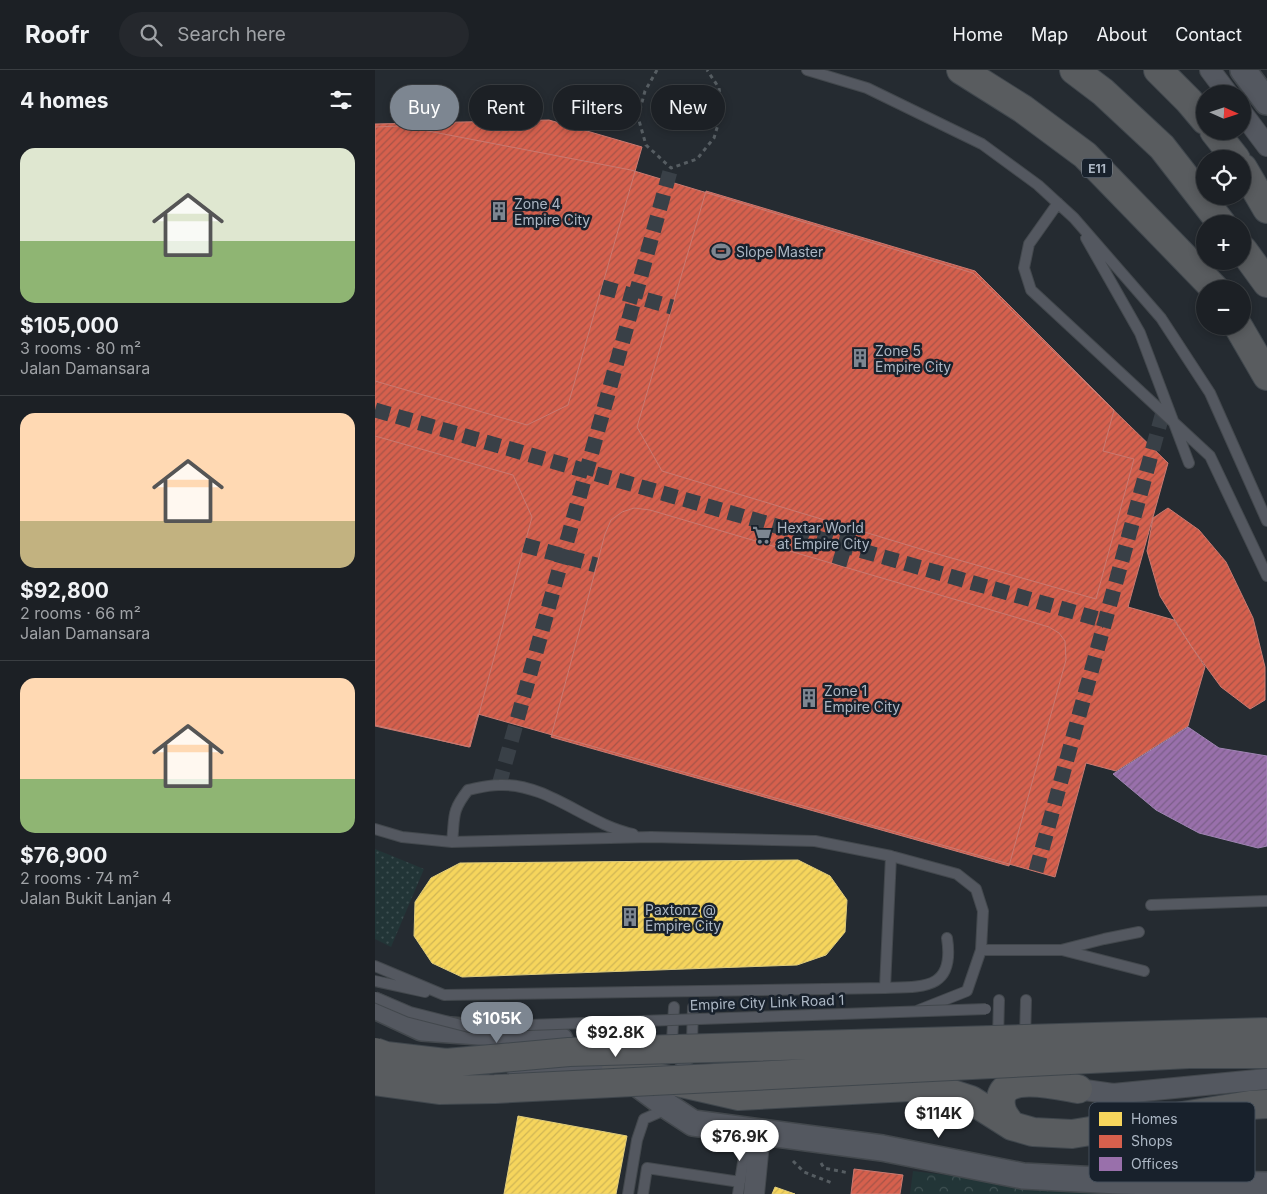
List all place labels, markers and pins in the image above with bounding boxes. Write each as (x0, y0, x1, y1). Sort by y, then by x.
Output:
place label: Zone 4 Empire City (514, 195, 590, 228)
building icon: Zone 4 Empire City (488, 200, 510, 222)
sports icon: Slope Master (710, 240, 732, 262)
place label: Slope Master (736, 243, 823, 260)
place label: Zone 5 Empire City (875, 342, 951, 375)
building icon: Zone 5 Empire City (849, 347, 871, 369)
place label: Hextar World at Empire City (777, 519, 870, 552)
supermarket icon: Hextar World at Empire City (751, 524, 773, 546)
place label: Zone 1 Empire City (824, 682, 900, 715)
building icon: Zone 1 Empire City (798, 687, 820, 709)
place label: Paxtonz @ Empire City (645, 901, 721, 934)
building icon: Paxtonz @ Empire City (619, 906, 641, 928)
pin: $105K (462, 1002, 532, 1044)
pin: $92.8K (575, 1016, 657, 1058)
pin: $114K (904, 1096, 974, 1139)
pin: $76.9K (699, 1120, 781, 1162)

